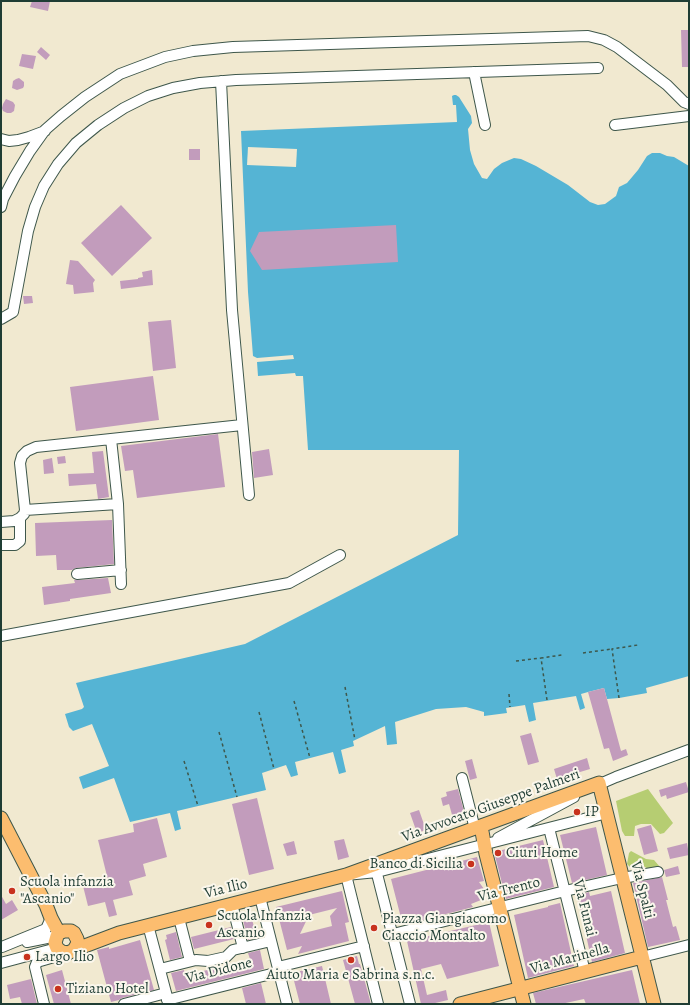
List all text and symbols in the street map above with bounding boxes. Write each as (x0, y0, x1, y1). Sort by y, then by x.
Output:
street label: Via Avvocato Giuseppe Palmeri (399, 765, 583, 847)
place label: IP (585, 803, 599, 821)
marker: IP (572, 807, 582, 817)
place label: Ciuri Home (506, 844, 578, 862)
marker: Ciuri Home (493, 848, 503, 858)
place label: Banco di Sicilia (370, 855, 463, 873)
marker: Banco di Sicilia (466, 859, 476, 869)
street label: Via Spalti (626, 859, 658, 921)
place label: Scuola infanzia "Ascanio" (20, 873, 114, 908)
street label: Via Trento (476, 874, 542, 906)
street label: Via Ilio (203, 875, 249, 903)
street label: Via Funai (568, 878, 600, 938)
marker: Scuola infanzia "Ascanio" (7, 886, 17, 896)
place label: Scuola Infanzia Ascanio (217, 907, 312, 942)
place label: Piazza Giangiacomo Ciaccio Montalto (382, 910, 507, 945)
marker: Scuola Infanzia Ascanio (204, 920, 214, 930)
marker: Piazza Giangiacomo Ciaccio Montalto (369, 923, 379, 933)
street label: Via Marinella (528, 940, 612, 978)
place label: Largo Ilio (35, 948, 94, 966)
marker: Largo Ilio (22, 952, 32, 962)
street label: Via Didone (184, 954, 254, 988)
marker: Aiuto Maria e Sabrina s.n.c. (346, 955, 356, 965)
place label: Aiuto Maria e Sabrina s.n.c. (267, 966, 435, 984)
place label: Tiziano Hotel (66, 980, 149, 998)
marker: Tiziano Hotel (53, 984, 63, 994)

